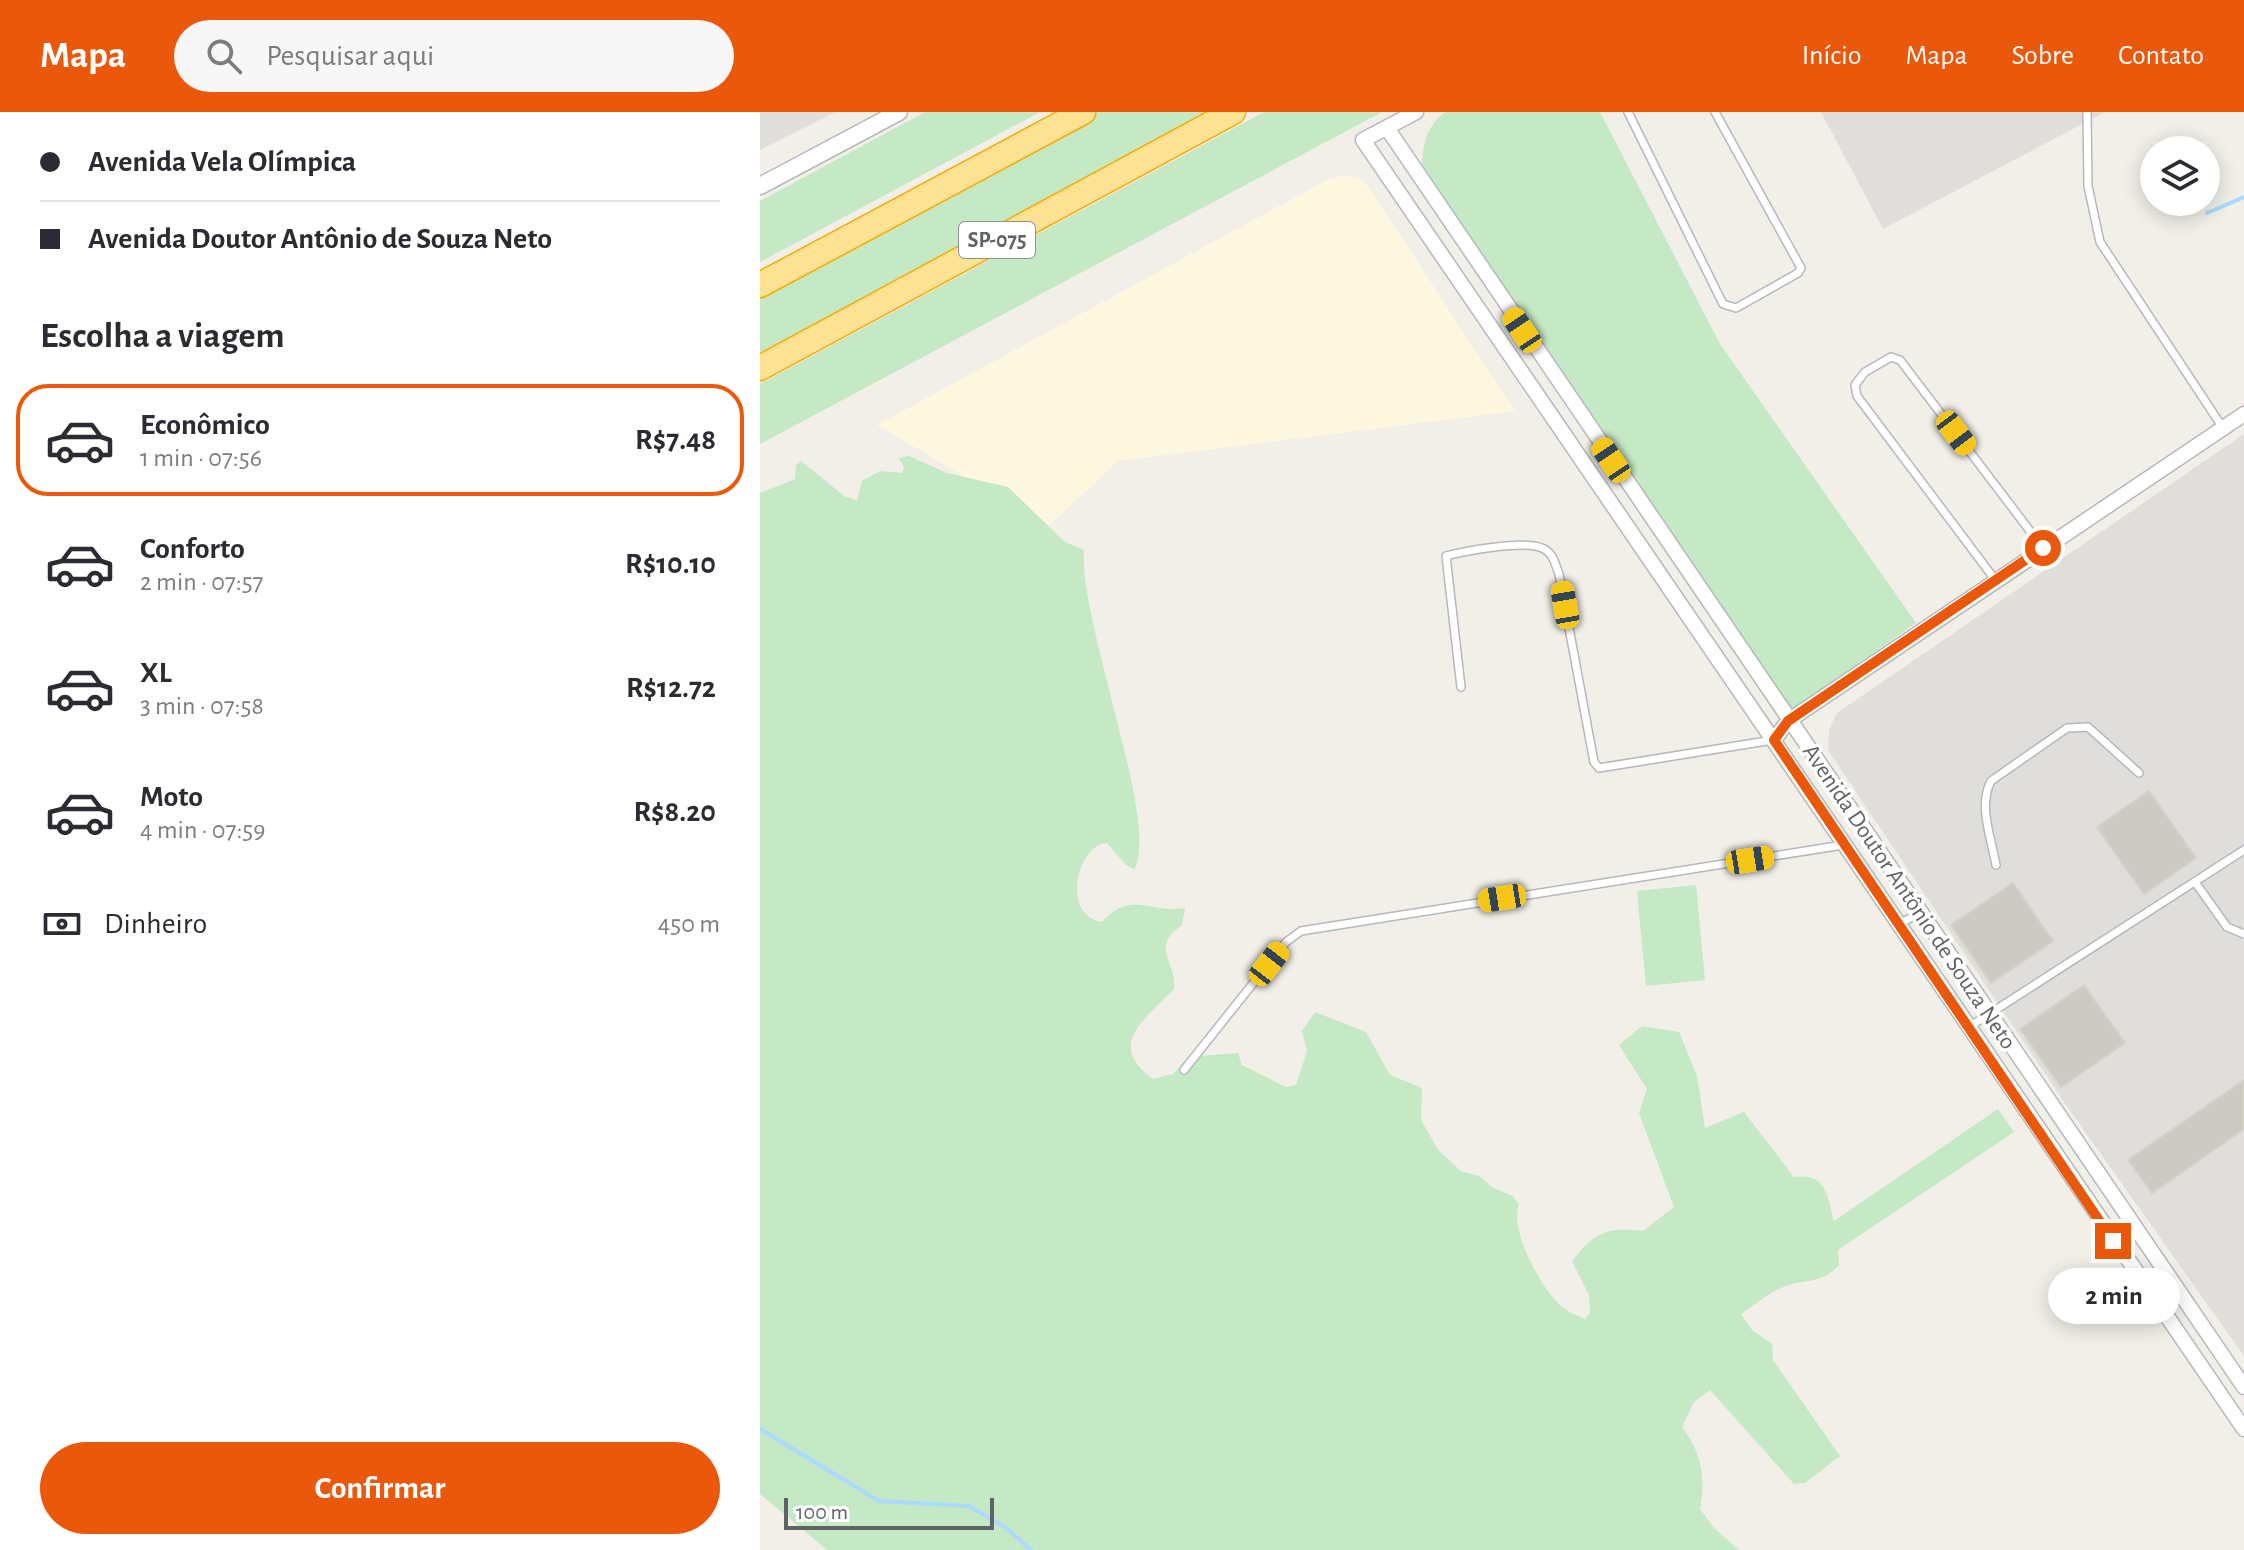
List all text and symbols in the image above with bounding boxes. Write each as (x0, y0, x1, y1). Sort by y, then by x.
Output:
search box (174, 20, 734, 92)
icon: search (202, 34, 246, 78)
text: Mapa (40, 37, 126, 75)
text: Pesquisar aqui (266, 41, 434, 71)
text: Início (1802, 42, 1862, 70)
text: Mapa (1906, 42, 1967, 70)
text: Sobre (2011, 42, 2074, 70)
text: Contato (2118, 42, 2204, 70)
map controls (2140, 136, 2220, 216)
button: layers (2140, 136, 2220, 216)
text: Avenida Vela Olímpica (88, 147, 356, 177)
road number: SP-075 (959, 222, 1035, 258)
text: Avenida Doutor Antônio de Souza Neto (88, 224, 552, 254)
car (1499, 303, 1545, 357)
text: Escolha a viagem (40, 318, 285, 354)
icon: car (44, 404, 116, 476)
car (1932, 407, 1980, 459)
text: Econômico (140, 410, 270, 440)
text: R$7.48 (635, 425, 716, 455)
car (1588, 433, 1634, 487)
text: 1 min · 07:56 (140, 445, 262, 471)
icon: car (44, 528, 116, 600)
route start (2025, 530, 2061, 566)
text: Conforto (140, 534, 245, 564)
text: R$10.10 (625, 549, 716, 579)
text: 2 min · 07:57 (140, 569, 263, 595)
car (1549, 579, 1581, 631)
icon: car (44, 652, 116, 724)
text: XL (140, 658, 172, 688)
text: R$12.72 (626, 673, 716, 703)
text: 3 min · 07:58 (140, 693, 264, 719)
street label: Avenida Doutor Antônio de Souza Neto (1798, 740, 2020, 1054)
icon: car (44, 776, 116, 848)
text: Moto (140, 782, 203, 812)
text: R$8.20 (633, 797, 716, 827)
text: 4 min · 07:59 (140, 817, 265, 843)
car (1724, 844, 1776, 876)
car (1476, 882, 1528, 914)
icon: cash (40, 902, 84, 946)
text: Dinheiro (104, 909, 207, 939)
text: 450 m (658, 911, 720, 937)
car (1245, 938, 1293, 990)
route end (2095, 1223, 2131, 1259)
callout: 2 min (2047, 1269, 2179, 1325)
text: 2 min (2085, 1283, 2143, 1309)
button: Confirmar (40, 1442, 720, 1534)
scale bar (784, 1494, 994, 1530)
text: 100 m (796, 1501, 848, 1523)

